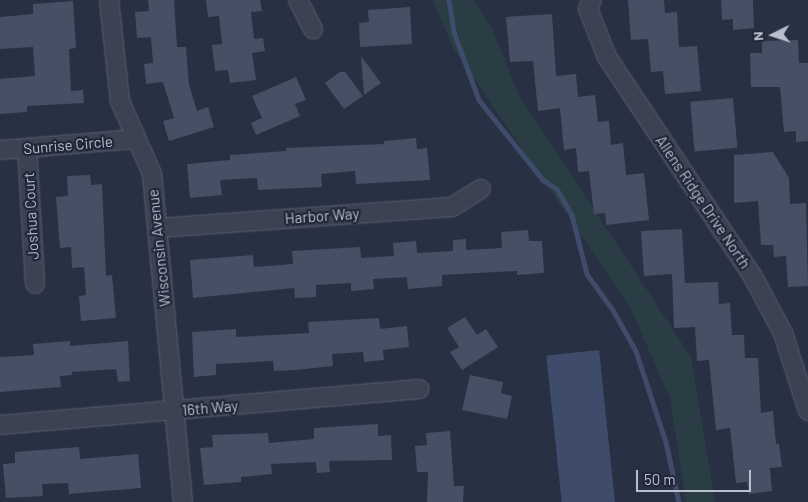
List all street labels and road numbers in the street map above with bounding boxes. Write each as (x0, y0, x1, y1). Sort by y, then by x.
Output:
street label: Sunrise Circle (22, 132, 114, 158)
street label: Allens Ridge Drive North (652, 132, 754, 272)
street label: Joshua Court (20, 172, 42, 260)
street label: Wisconsin Avenue (144, 188, 174, 308)
street label: Harbor Way (284, 204, 360, 228)
street label: 16th Way (181, 397, 239, 419)

